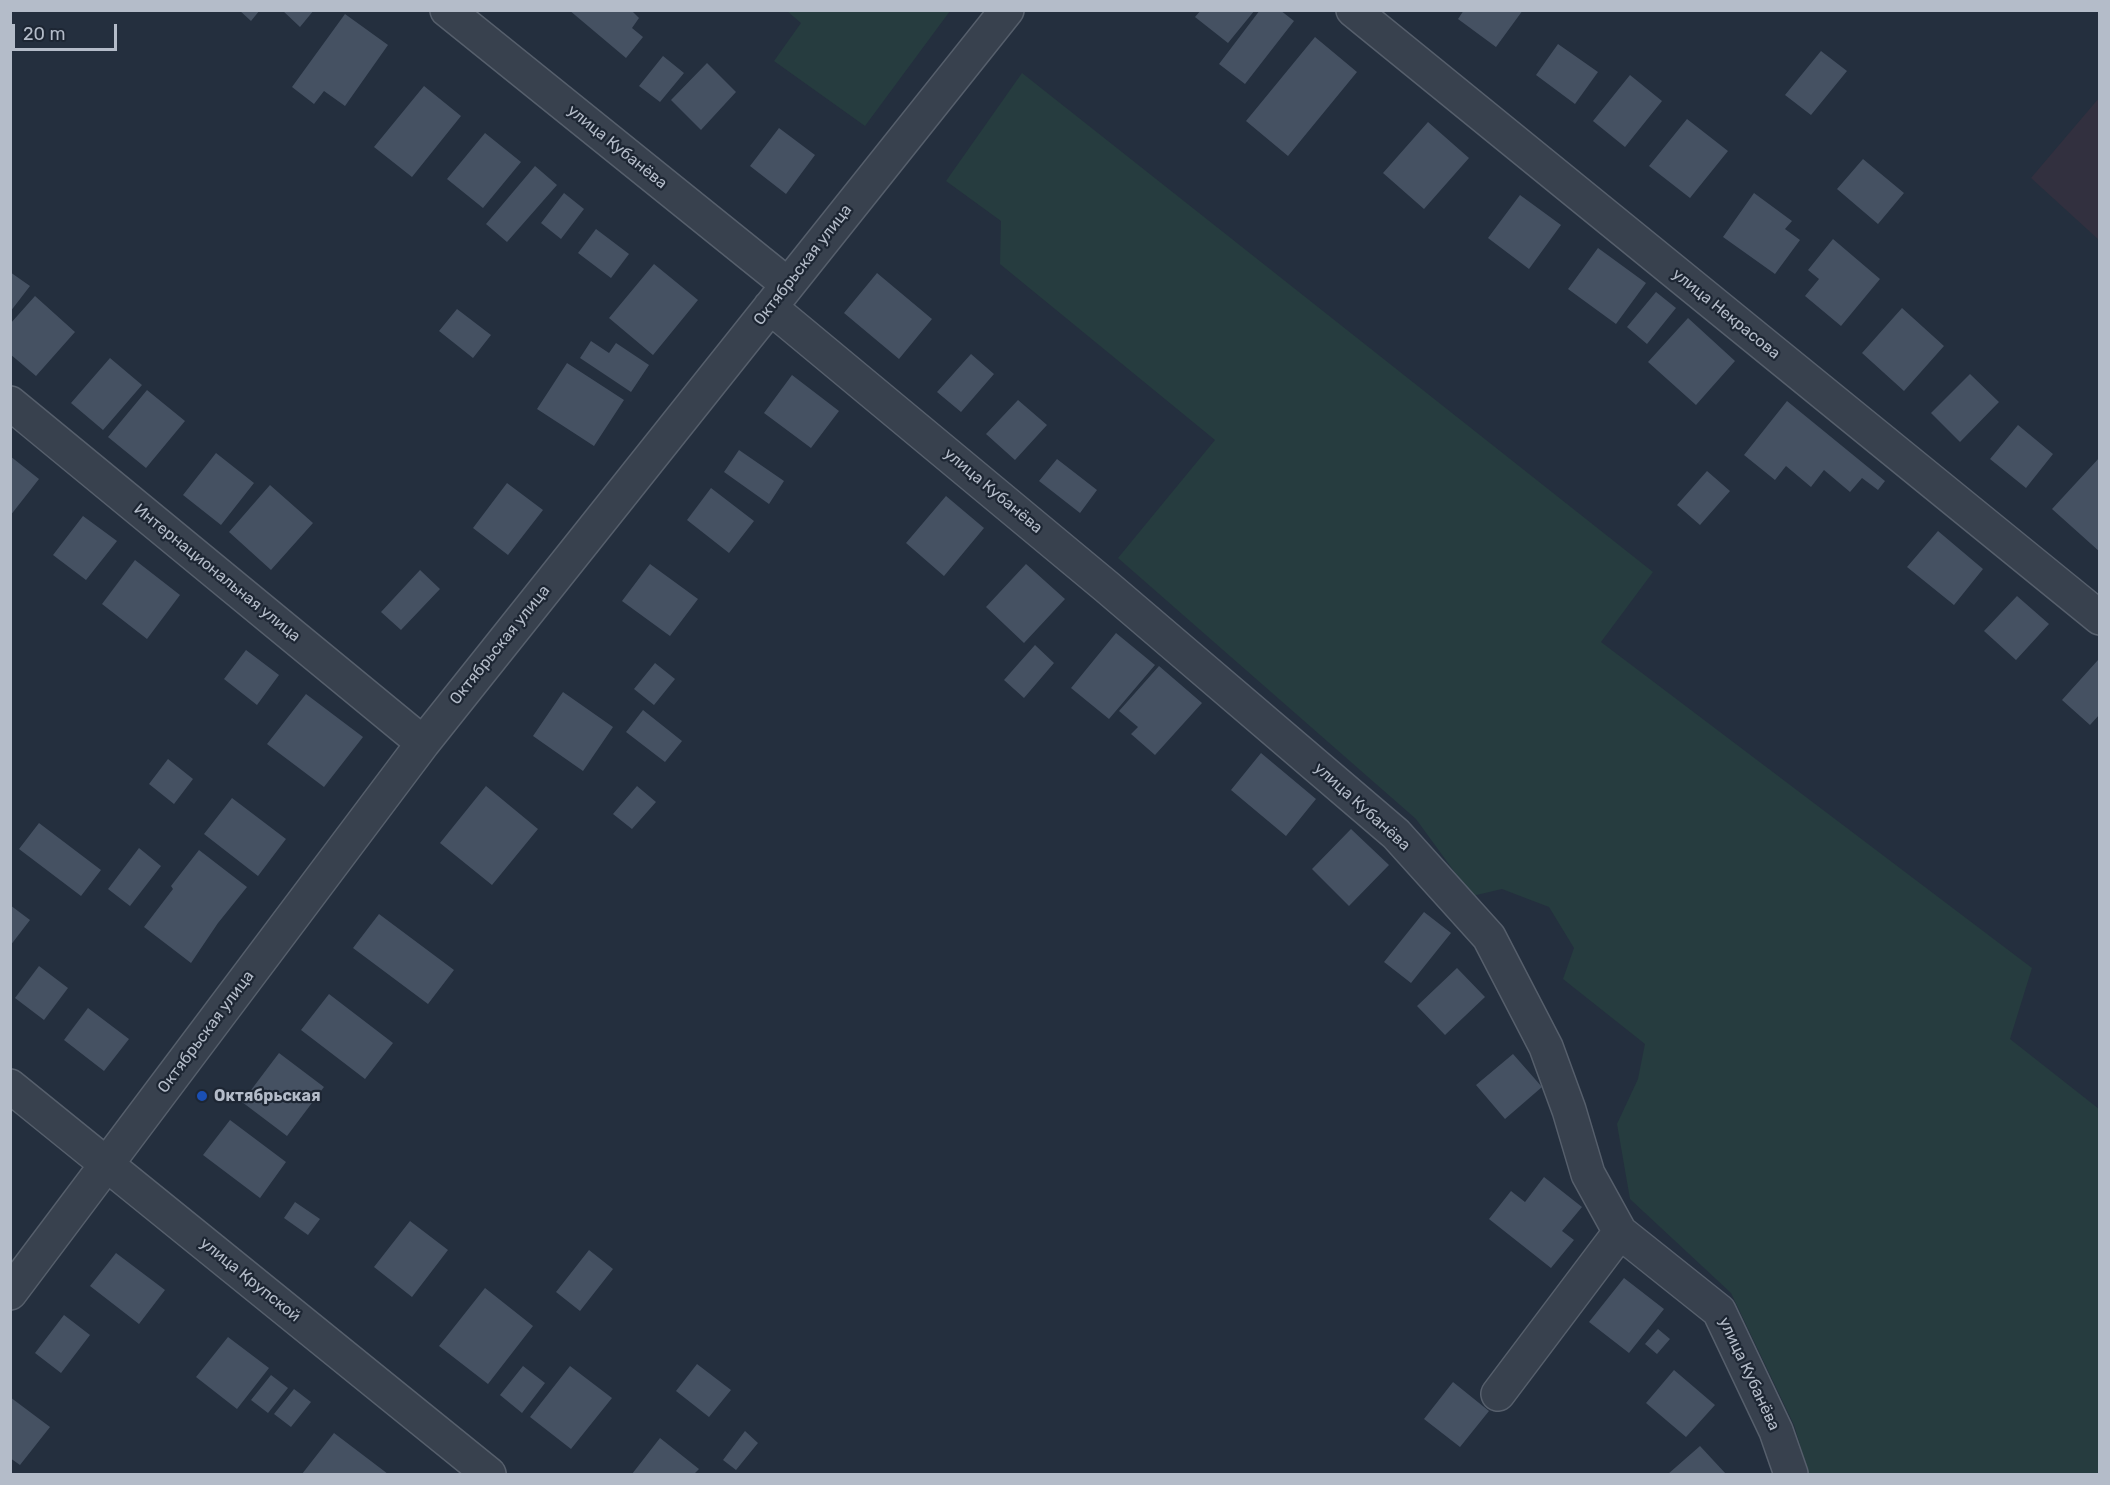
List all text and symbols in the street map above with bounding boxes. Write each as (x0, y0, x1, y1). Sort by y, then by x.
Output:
scale bar (15, 12, 120, 50)
text: 20 m (23, 23, 65, 45)
street label: улица Кубанёва (563, 101, 671, 193)
street label: Октябрьская улица (750, 201, 856, 329)
street label: улица Некрасова (1668, 265, 1784, 363)
street label: улица Кубанёва (940, 444, 1046, 538)
street label: Интернациональная улица (130, 500, 304, 646)
street label: Октябрьская улица (446, 581, 554, 709)
street label: улица Кубанёва (1310, 759, 1414, 855)
street label: Октябрьская улица (154, 967, 258, 1097)
place label: Октябрьская (214, 1086, 321, 1106)
marker: Октябрьская (195, 1089, 209, 1103)
street label: улица Крупской (196, 1234, 304, 1326)
street label: улица Кубанёва (1714, 1314, 1784, 1434)

